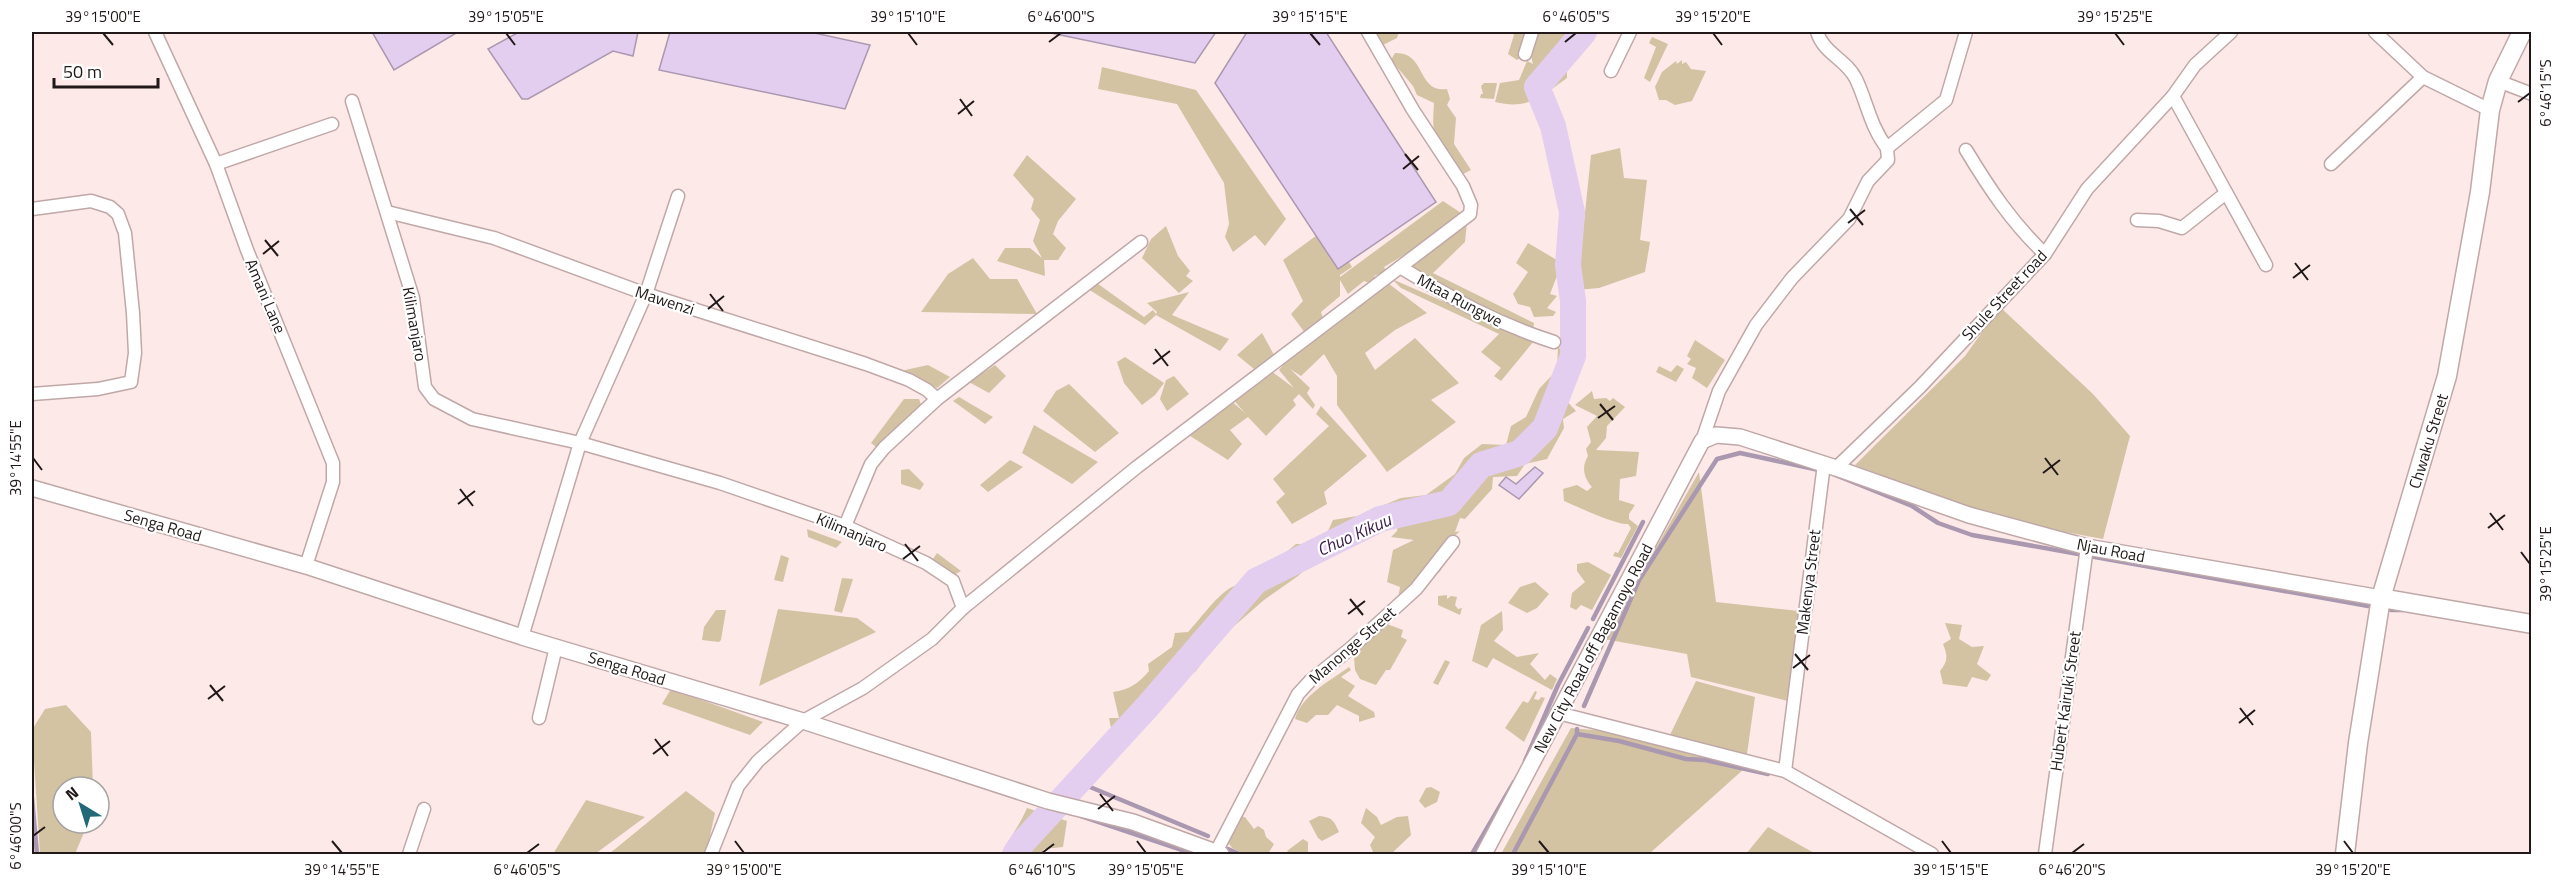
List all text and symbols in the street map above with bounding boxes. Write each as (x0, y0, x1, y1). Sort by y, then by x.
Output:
text: 39°15'00"E (65, 5, 141, 28)
text: 39°15'05"E (468, 5, 544, 28)
text: 39°15'10"E (870, 5, 946, 28)
text: 6°46'00"S (1027, 5, 1095, 28)
text: 39°15'15"E (1272, 5, 1348, 28)
text: 6°46'05"S (1542, 5, 1610, 28)
text: 39°15'20"E (1675, 5, 1751, 28)
text: 39°15'25"E (2077, 5, 2153, 28)
scale bar (54, 51, 158, 89)
text: 50 m (63, 58, 102, 85)
text: 6°46'15"S (2534, 59, 2557, 127)
street label: Shule Street road (1956, 244, 2052, 346)
street label: Amani Lane (240, 255, 292, 337)
street label: Mtaa Rungwe (1413, 267, 1507, 333)
street label: Mawenzi (632, 279, 698, 321)
street label: Kilimanjaro (397, 285, 433, 363)
street label: Chwaku Street (2402, 390, 2454, 492)
text: 39°14'55"E (4, 420, 27, 496)
street label: Senga Road (121, 502, 205, 548)
street label: Kilimanjaro (813, 506, 891, 558)
water label: Chuo Kikuu (1312, 506, 1396, 563)
text: 39°15'25"E (2534, 526, 2557, 602)
street label: Makenya Street (1790, 528, 1826, 636)
street label: Njau Road (2075, 532, 2147, 568)
street label: New City Road off Bagamoyo Road (1527, 539, 1659, 757)
street label: Manonge Street (1303, 600, 1401, 690)
street label: Hubert Kairuki Street (2043, 629, 2087, 773)
street label: Senga Road (585, 645, 669, 691)
north arrow (51, 775, 111, 835)
text: N (60, 780, 84, 806)
text: 6°46'00"S (4, 802, 27, 870)
text: 39°14'55"E (304, 858, 380, 881)
text: 6°46'05"S (493, 858, 561, 881)
text: 39°15'00"E (706, 858, 782, 881)
text: 6°46'10"S (1008, 858, 1076, 881)
text: 39°15'05"E (1108, 858, 1184, 881)
text: 39°15'10"E (1511, 858, 1587, 881)
text: 39°15'15"E (1913, 858, 1989, 881)
text: 6°46'20"S (2038, 858, 2106, 881)
text: 39°15'20"E (2315, 858, 2391, 881)

